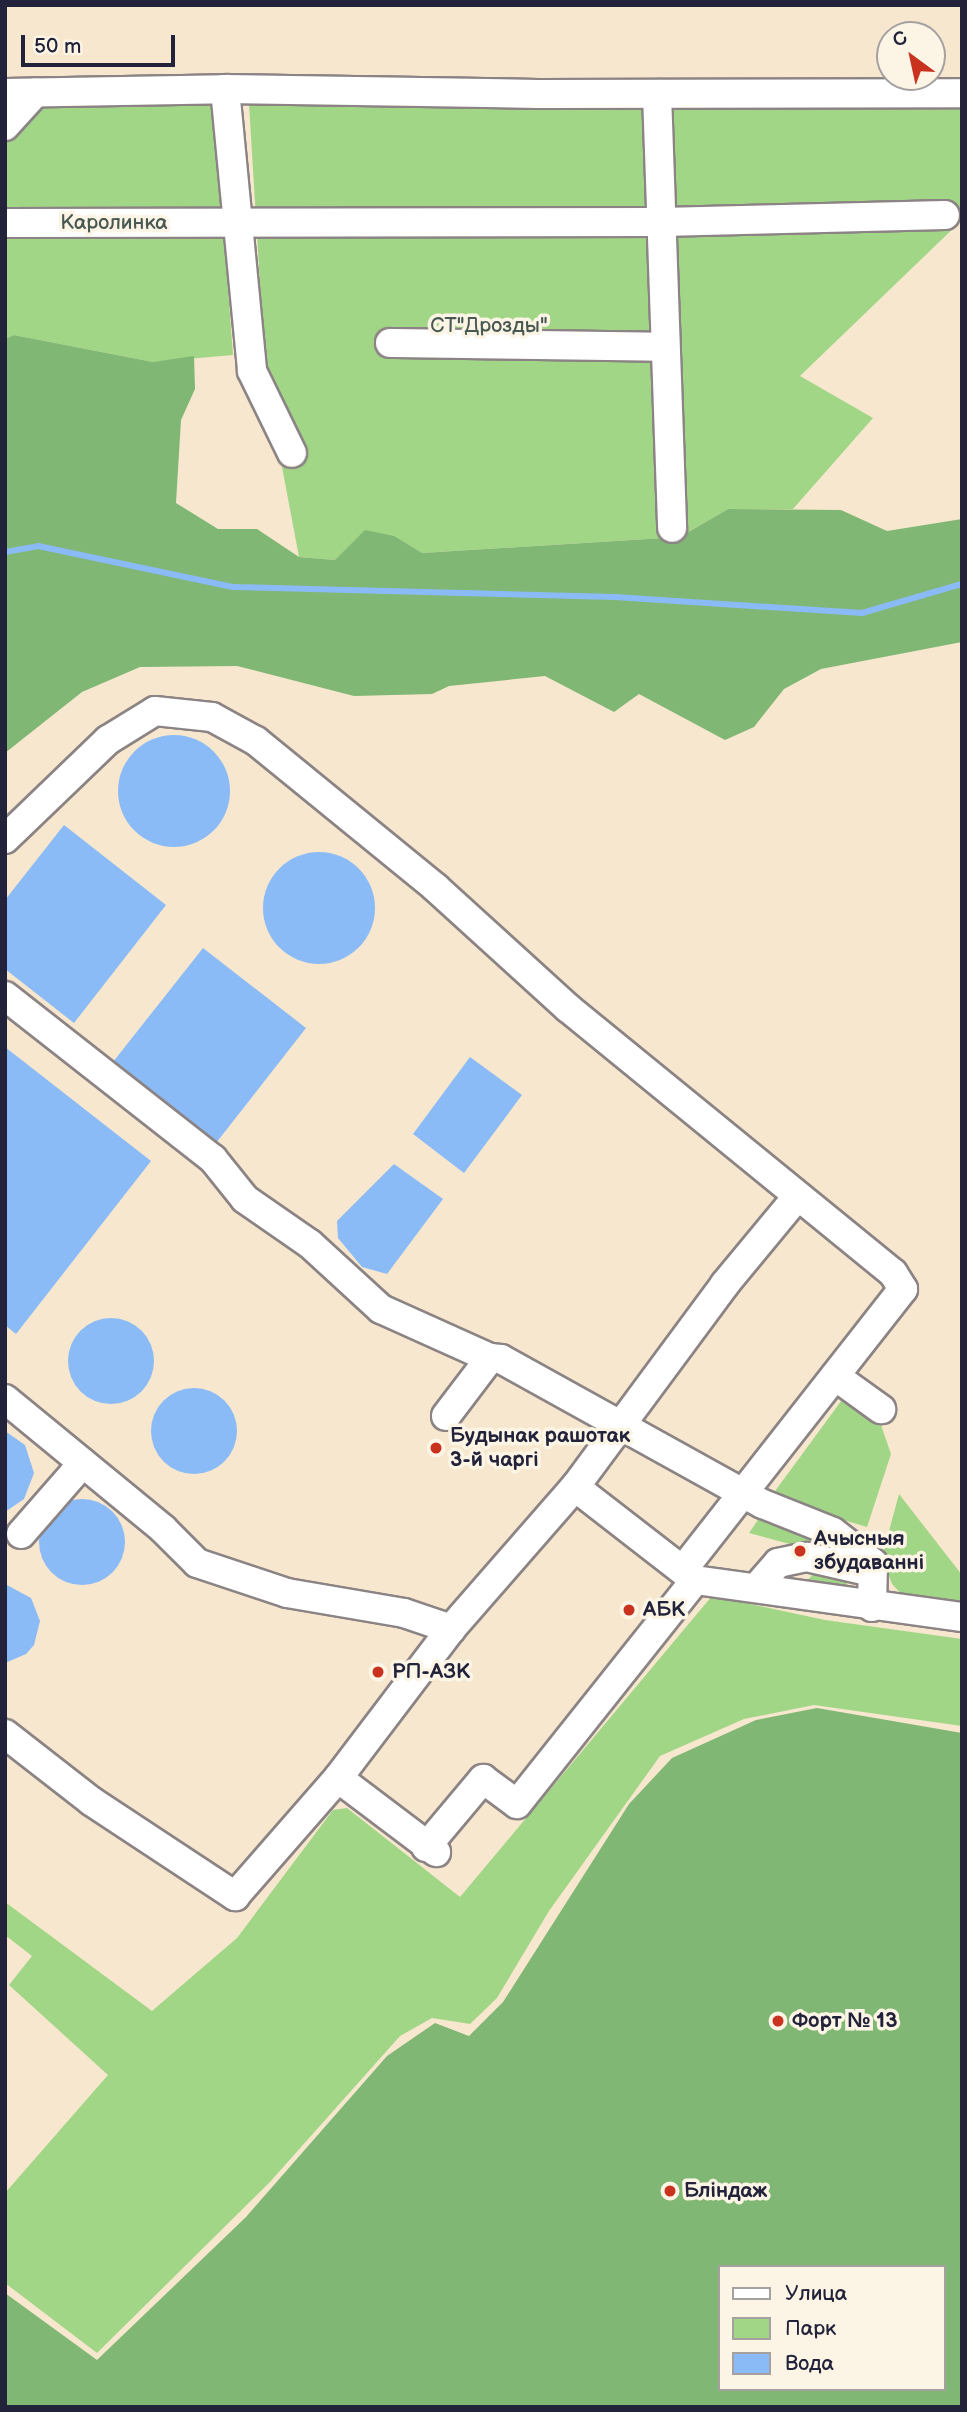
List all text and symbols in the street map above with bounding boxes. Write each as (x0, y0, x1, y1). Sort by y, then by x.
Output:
scale bar (24, 21, 178, 65)
north arrow (876, 21, 946, 91)
text: С (889, 26, 912, 53)
text: 50 m (34, 34, 81, 59)
park label: Каролинка (60, 210, 168, 236)
park label: СТ"Дрозды" (430, 313, 548, 339)
place label: Будынак рашотак 3-й чаргі (450, 1423, 630, 1473)
marker: Будынак рашотак 3-й чаргі (428, 1440, 444, 1456)
place label: Ачысныя збудаванні (814, 1526, 924, 1576)
marker: Ачысныя збудаванні (792, 1543, 808, 1559)
place label: АБК (643, 1597, 685, 1623)
marker: АБК (621, 1602, 637, 1618)
place label: РП-АЗК (392, 1659, 470, 1685)
marker: РП-АЗК (370, 1664, 386, 1680)
place label: Форт № 13 (792, 2008, 897, 2034)
marker: Форт № 13 (770, 2013, 786, 2029)
place label: Бліндаж (684, 2178, 767, 2204)
marker: Бліндаж (662, 2183, 678, 2199)
legend (718, 2265, 946, 2391)
text: Улица (785, 2281, 847, 2306)
text: Парк (785, 2316, 836, 2341)
text: Вода (785, 2351, 834, 2376)

